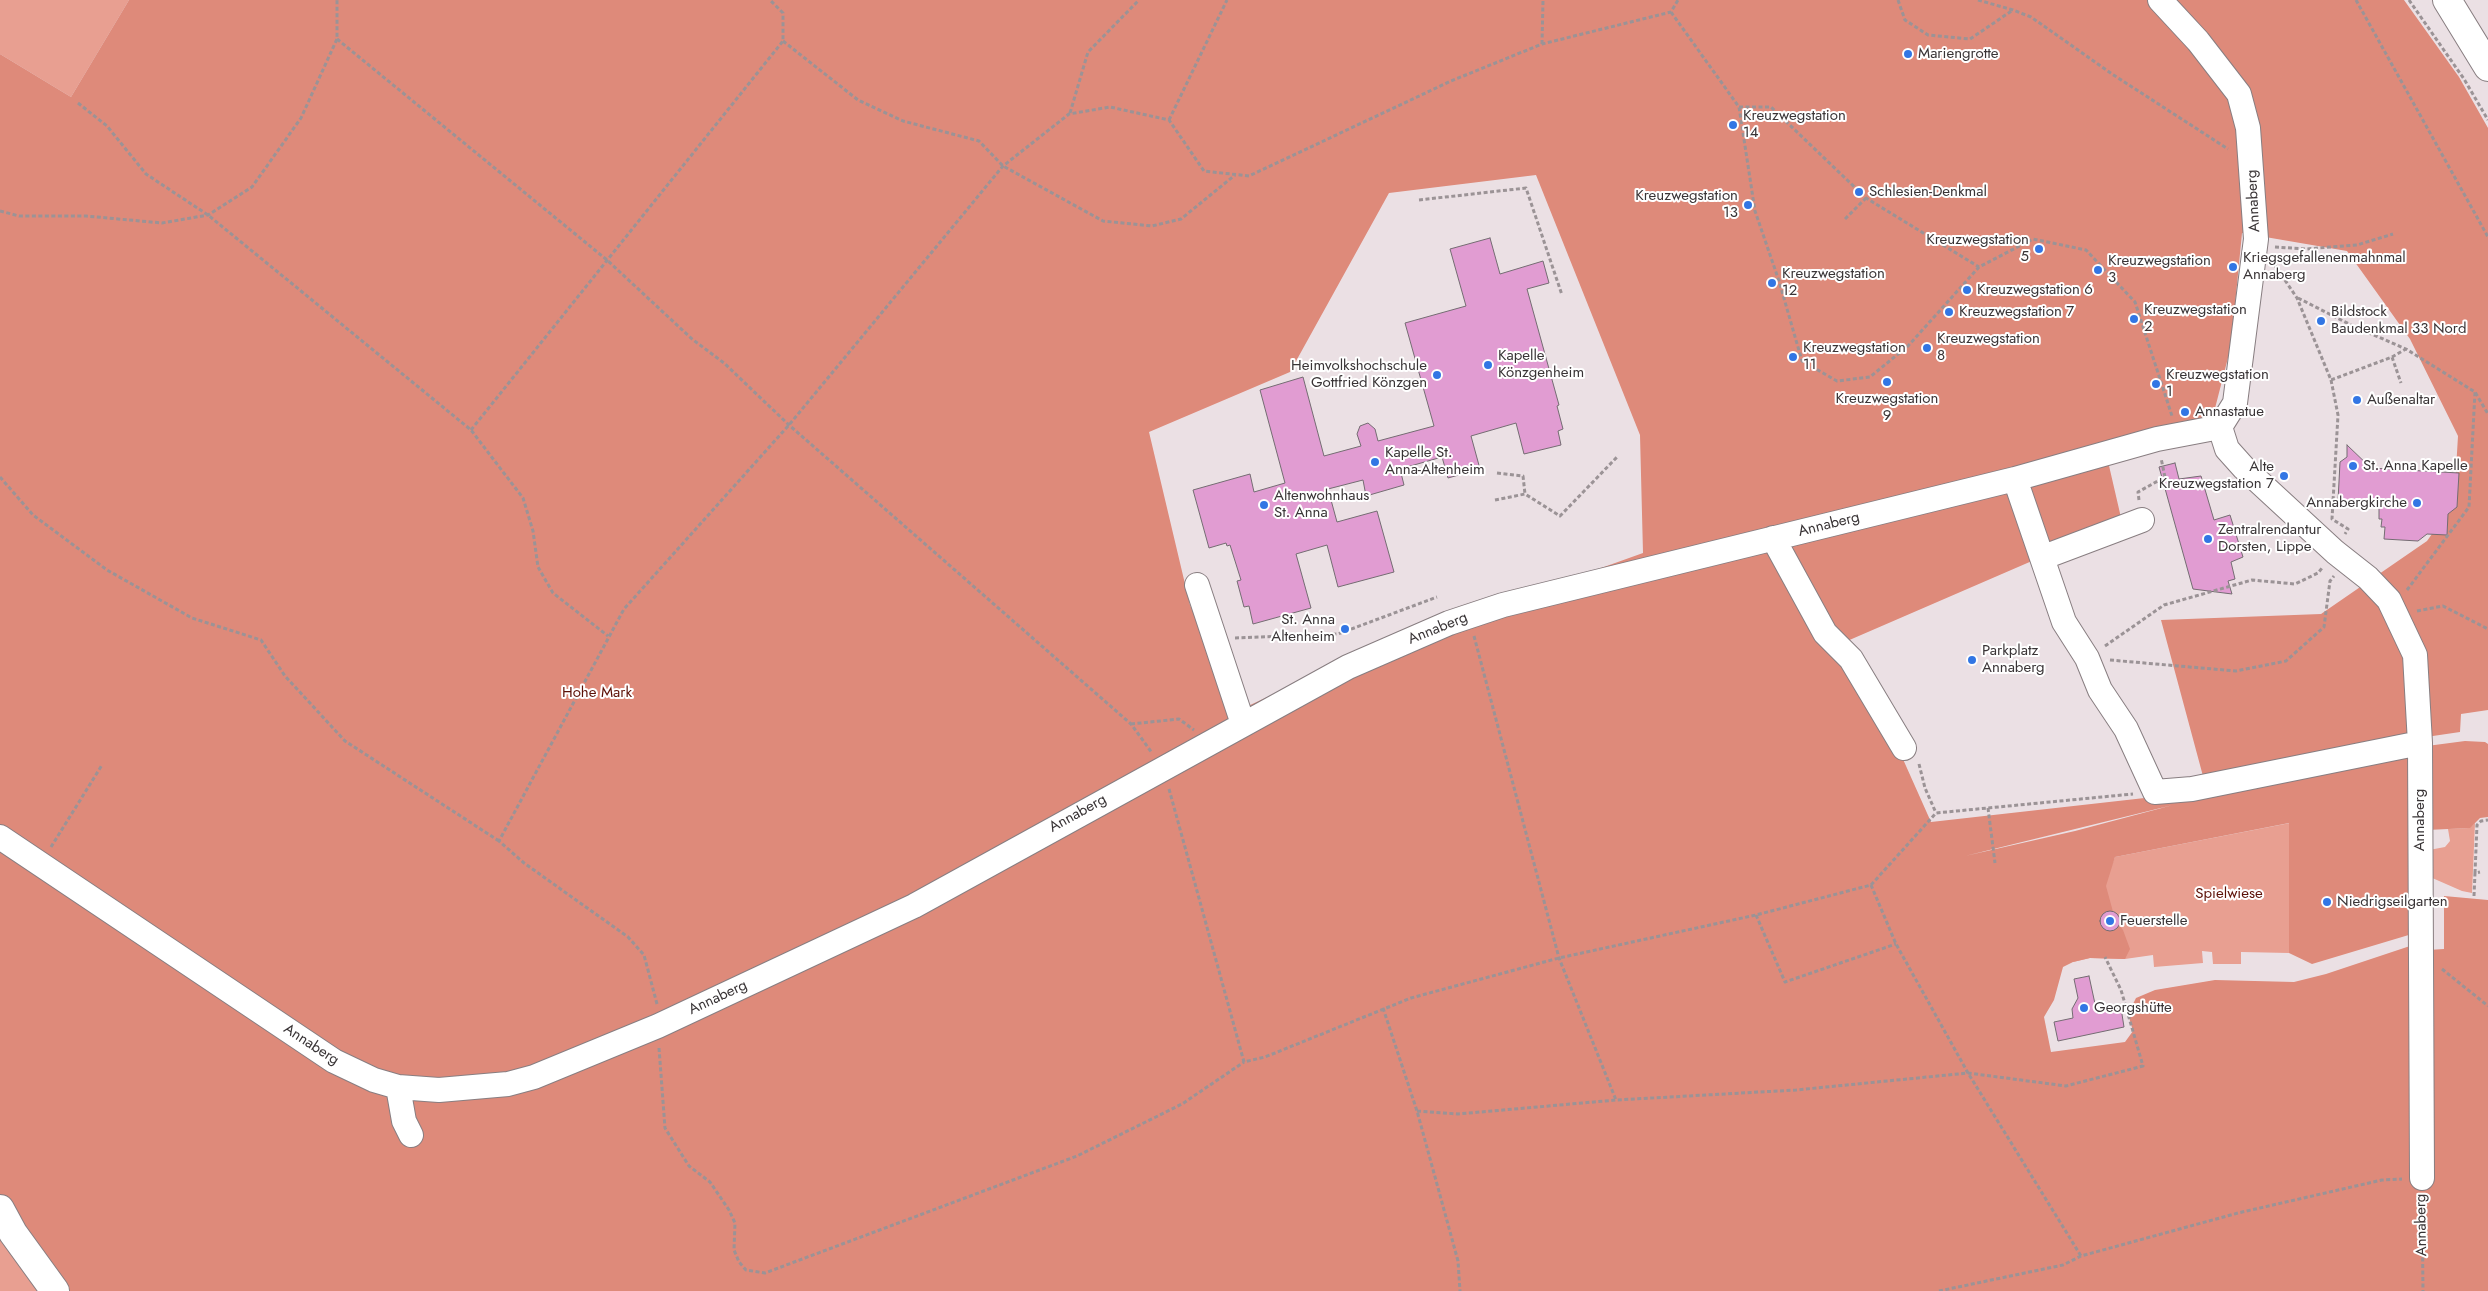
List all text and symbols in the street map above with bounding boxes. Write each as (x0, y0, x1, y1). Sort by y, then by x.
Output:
place label: Mariengrotte (1918, 45, 1999, 63)
marker: Mariengrotte (1902, 48, 1914, 60)
place label: Kreuzwegstation 14 (1743, 107, 1846, 142)
marker: Kreuzwegstation 14 (1727, 119, 1739, 131)
street label: Annaberg (2243, 169, 2265, 233)
place label: Schlesien-Denkmal (1869, 183, 1987, 201)
marker: Schlesien-Denkmal (1853, 186, 1865, 198)
place label: Kreuzwegstation 13 (1635, 187, 1738, 222)
marker: Kreuzwegstation 13 (1742, 199, 1754, 211)
place label: Kreuzwegstation 5 (1926, 231, 2029, 266)
marker: Kreuzwegstation 5 (2033, 243, 2045, 255)
place label: Kriegsgefallenenmahnmal Annaberg (2243, 249, 2406, 284)
place label: Kreuzwegstation 3 (2108, 252, 2211, 287)
marker: Kriegsgefallenenmahnmal Annaberg (2227, 261, 2239, 273)
marker: Kreuzwegstation 3 (2092, 264, 2104, 276)
place label: Kreuzwegstation 12 (1782, 265, 1885, 300)
marker: Kreuzwegstation 12 (1766, 277, 1778, 289)
place label: Kreuzwegstation 6 (1977, 281, 2093, 299)
marker: Kreuzwegstation 6 (1961, 284, 1973, 296)
place label: Kreuzwegstation 2 (2144, 301, 2247, 336)
place label: Kreuzwegstation 7 (1959, 303, 2074, 321)
place label: Bildstock Baudenkmal 33 Nord (2331, 303, 2466, 338)
marker: Kreuzwegstation 7 (1943, 306, 1955, 318)
marker: Kreuzwegstation 2 (2128, 313, 2140, 325)
marker: Bildstock Baudenkmal 33 Nord (2315, 315, 2327, 327)
place label: Kreuzwegstation 8 (1937, 330, 2040, 365)
place label: Kreuzwegstation 11 (1803, 339, 1906, 374)
marker: Kreuzwegstation 8 (1921, 342, 1933, 354)
place label: Kapelle Könzgenheim (1498, 347, 1584, 382)
marker: Kreuzwegstation 11 (1787, 351, 1799, 363)
place label: Heimvolkshochschule Gottfried Könzgen (1291, 357, 1427, 392)
marker: Kapelle Könzgenheim (1482, 359, 1494, 371)
place label: Kreuzwegstation 1 (2166, 366, 2269, 401)
marker: Heimvolkshochschule Gottfried Könzgen (1431, 369, 1443, 381)
marker: Kreuzwegstation 9 (1881, 376, 1893, 388)
marker: Kreuzwegstation 1 (2150, 378, 2162, 390)
place label: Kreuzwegstation 9 (1836, 390, 1938, 425)
place label: Außenaltar (2367, 391, 2435, 409)
marker: Außenaltar (2351, 394, 2363, 406)
place label: Annastatue (2195, 403, 2264, 421)
marker: Annastatue (2179, 406, 2191, 418)
place label: Kapelle St. Anna-Altenheim (1385, 444, 1485, 479)
marker: Kapelle St. Anna-Altenheim (1369, 456, 1381, 468)
place label: St. Anna Kapelle (2363, 457, 2468, 475)
place label: Alte Kreuzwegstation 7 (2159, 458, 2274, 493)
marker: St. Anna Kapelle (2347, 460, 2359, 472)
marker: Alte Kreuzwegstation 7 (2278, 470, 2290, 482)
place label: Altenwohnhaus St. Anna (1274, 487, 1369, 522)
place label: Annabergkirche (2306, 494, 2407, 512)
marker: Annabergkirche (2411, 497, 2423, 509)
marker: Altenwohnhaus St. Anna (1258, 499, 1270, 511)
street label: Annaberg (1796, 509, 1862, 541)
place label: Zentralrendantur Dorsten, Lippe (2218, 521, 2322, 556)
marker: Zentralrendantur Dorsten, Lippe (2202, 533, 2214, 545)
street label: Annaberg (1406, 609, 1470, 649)
place label: St. Anna Altenheim (1271, 611, 1335, 646)
marker: St. Anna Altenheim (1339, 623, 1351, 635)
place label: Parkplatz Annaberg (1982, 642, 2045, 677)
marker: Parkplatz Annaberg (1966, 654, 1978, 666)
park label: Hohe Mark (562, 684, 632, 702)
street label: Annaberg (2411, 789, 2429, 851)
street label: Annaberg (1046, 791, 1110, 837)
park label: Spielwiese (2195, 885, 2263, 903)
place label: Niedrigseilgarten (2337, 893, 2448, 911)
marker: Niedrigseilgarten (2321, 896, 2333, 908)
place label: Feuerstelle (2120, 912, 2188, 930)
marker: Feuerstelle (2104, 915, 2116, 927)
street label: Annaberg (686, 977, 750, 1019)
place label: Georgshütte (2094, 999, 2172, 1017)
marker: Georgshütte (2078, 1002, 2090, 1014)
street label: Annaberg (280, 1020, 342, 1070)
street label: Annaberg (2412, 1194, 2432, 1256)

